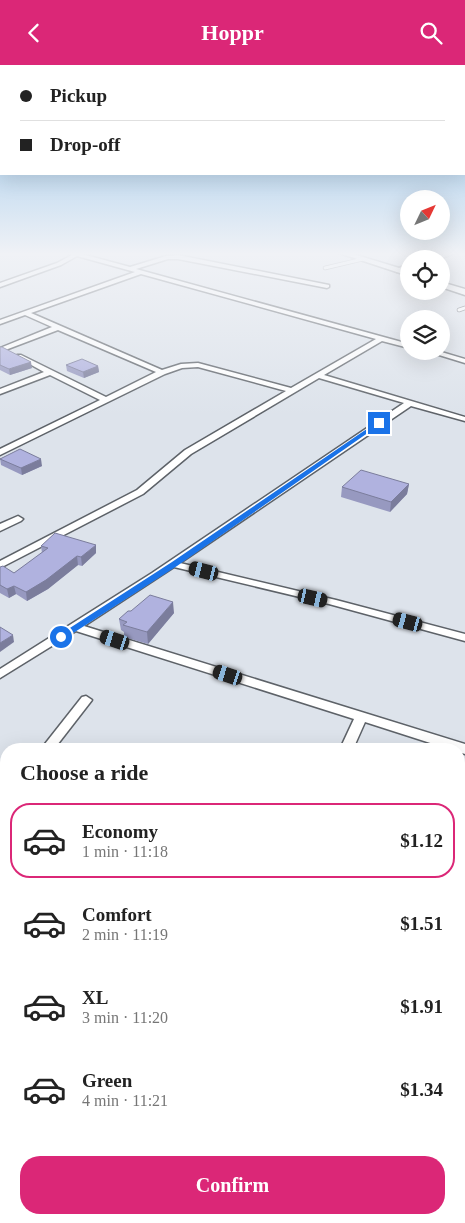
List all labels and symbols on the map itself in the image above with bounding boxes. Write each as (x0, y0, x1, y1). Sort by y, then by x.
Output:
north arrow (400, 190, 450, 240)
route end (368, 412, 390, 434)
car (187, 560, 220, 582)
car (296, 587, 329, 609)
car (391, 611, 424, 633)
route start (50, 626, 72, 648)
car (98, 628, 131, 652)
car (211, 663, 244, 687)

